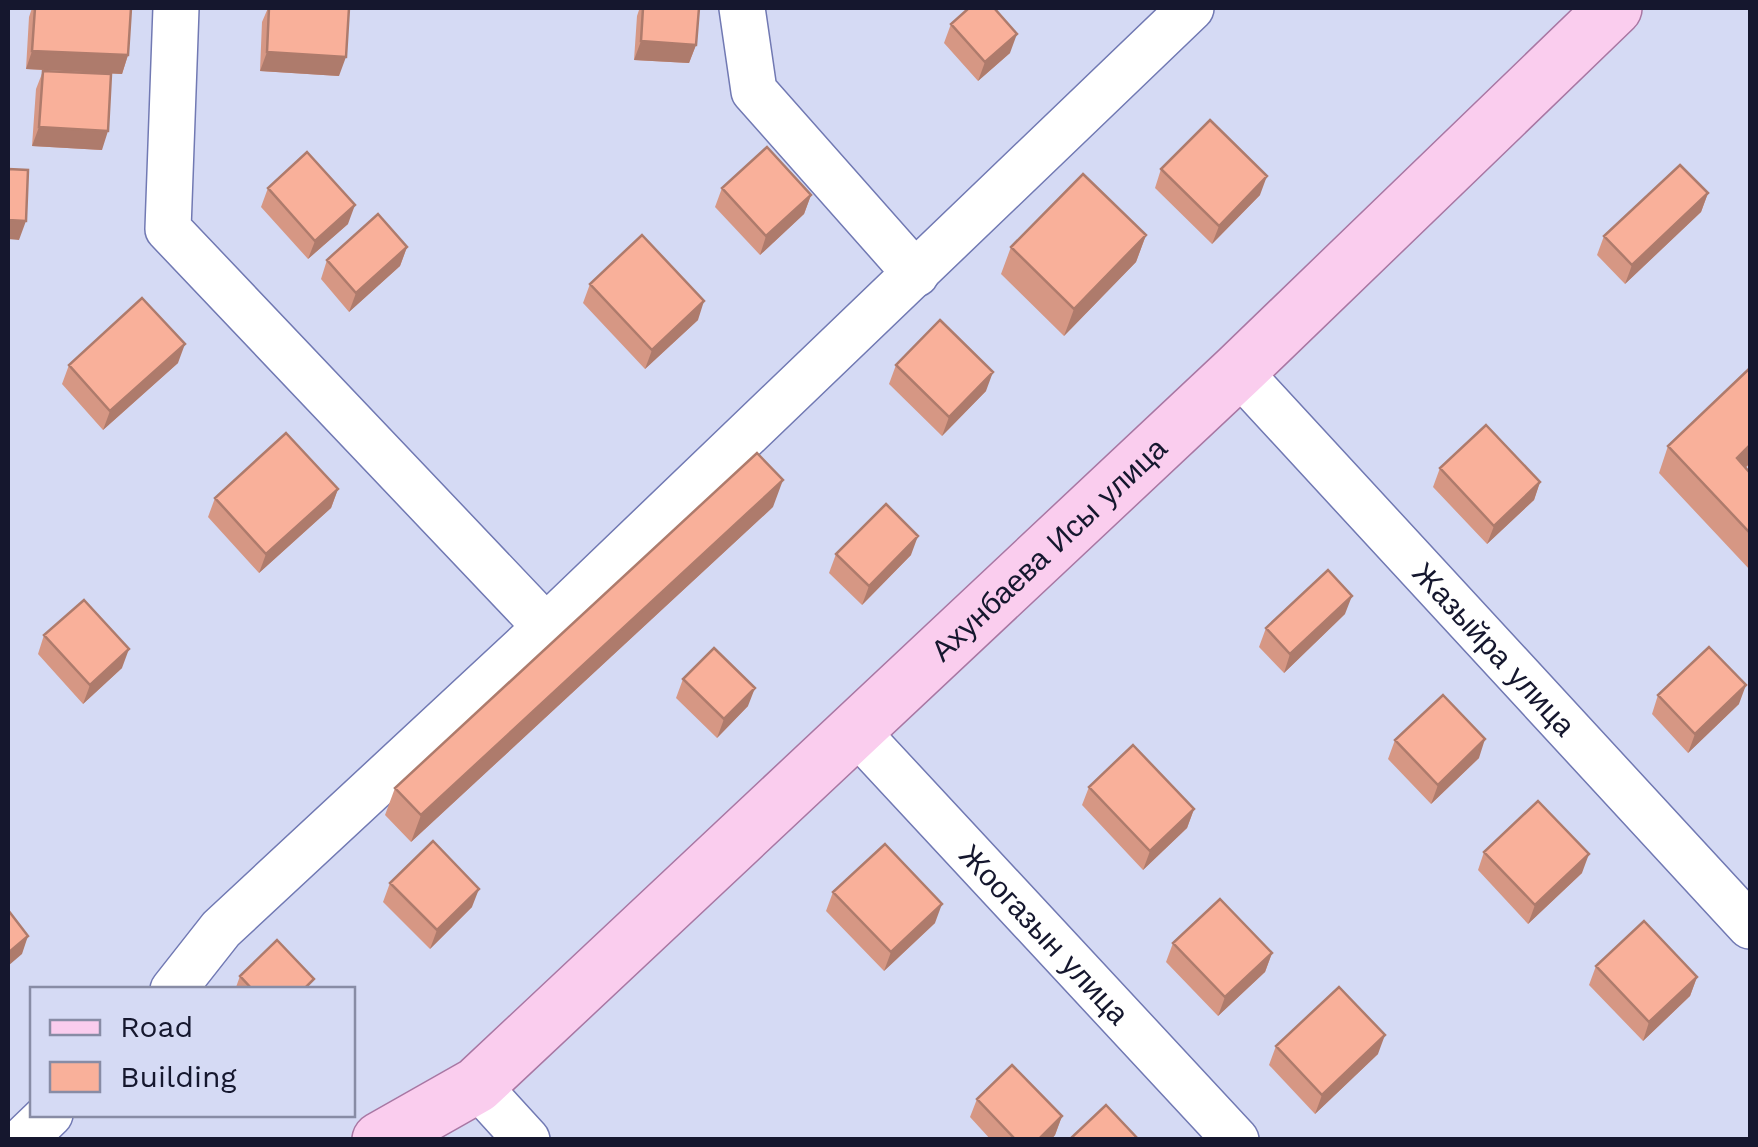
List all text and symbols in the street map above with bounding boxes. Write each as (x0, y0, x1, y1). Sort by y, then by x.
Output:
street label: Ахунбаева Исы улица (923, 430, 1174, 668)
street label: Жазыйра улица (1406, 555, 1583, 743)
street label: Жоогазын улица (953, 837, 1137, 1031)
legend (30, 987, 355, 1117)
text: Road (120, 1009, 193, 1044)
text: Building (120, 1059, 237, 1094)

